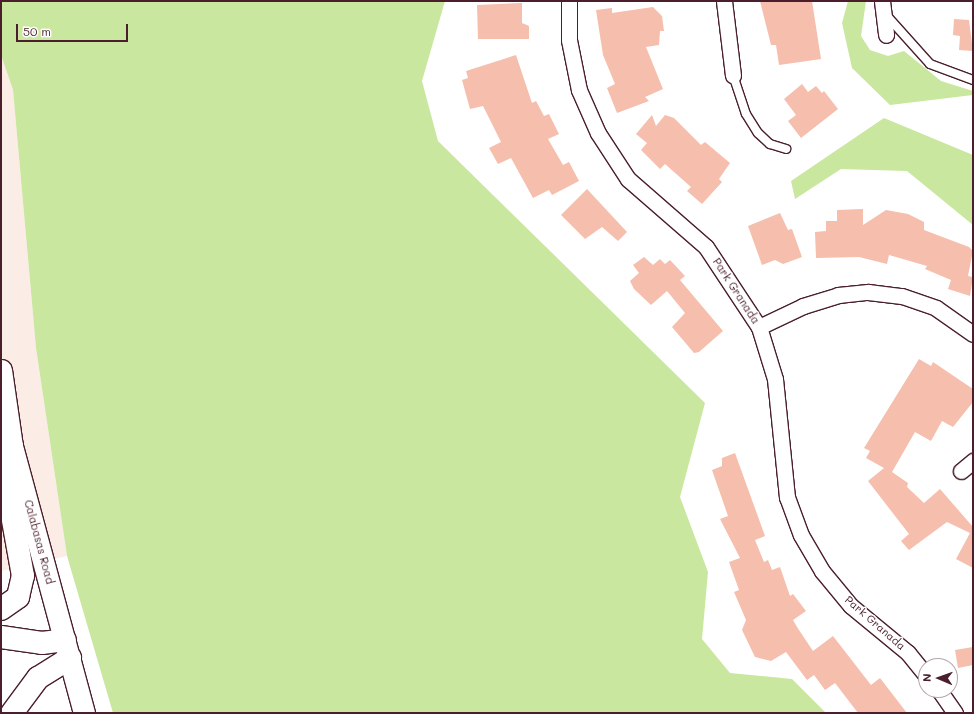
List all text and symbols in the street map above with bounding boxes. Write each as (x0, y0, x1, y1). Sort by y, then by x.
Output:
scale bar (18, 16, 130, 42)
text: 50 m (23, 23, 51, 39)
street label: Park Granada (710, 256, 762, 326)
street label: Calabasas Road (21, 498, 57, 586)
street label: Park Granada (842, 593, 908, 653)
north arrow (918, 658, 958, 698)
text: N (919, 673, 934, 682)

